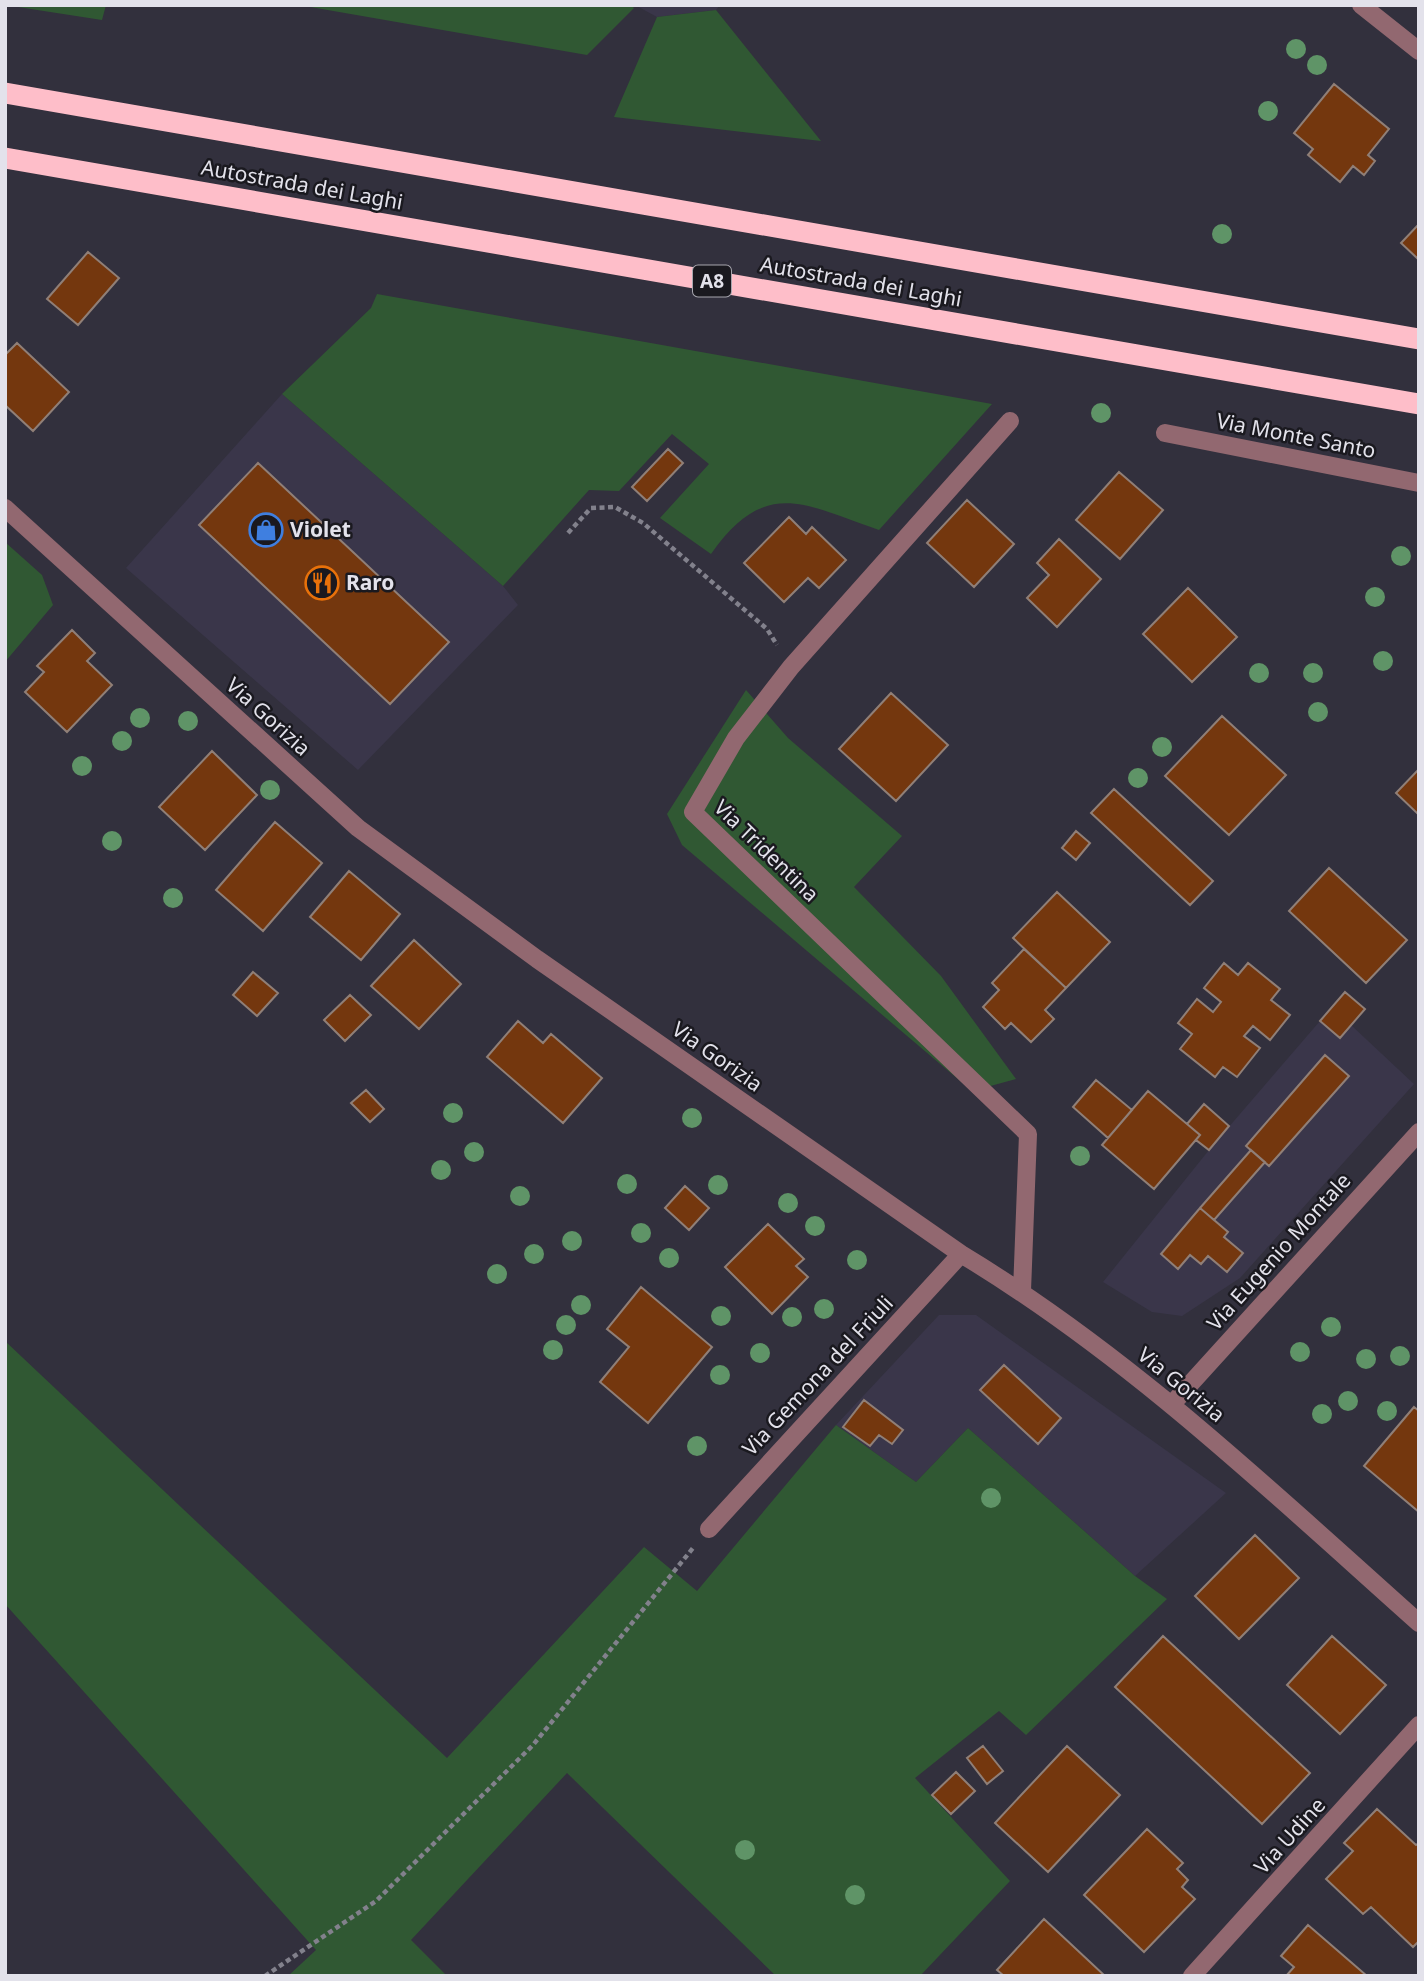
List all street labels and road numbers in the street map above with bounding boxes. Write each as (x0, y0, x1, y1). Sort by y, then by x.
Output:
street label: Autostrada dei Laghi (199, 152, 405, 216)
street label: Autostrada dei Laghi (758, 249, 964, 313)
road number: A8 (693, 266, 731, 296)
street label: Via Monte Santo (1214, 406, 1378, 464)
street label: Via Gorizia (221, 671, 317, 762)
street label: Via Tridentina (708, 793, 825, 907)
street label: Via Gorizia (667, 1015, 768, 1098)
street label: Via Eugenio Montale (1200, 1167, 1356, 1336)
street label: Via Gemona del Friuli (736, 1289, 899, 1461)
street label: Via Gorizia (1132, 1340, 1231, 1428)
street label: Via Udine (1247, 1791, 1331, 1880)

